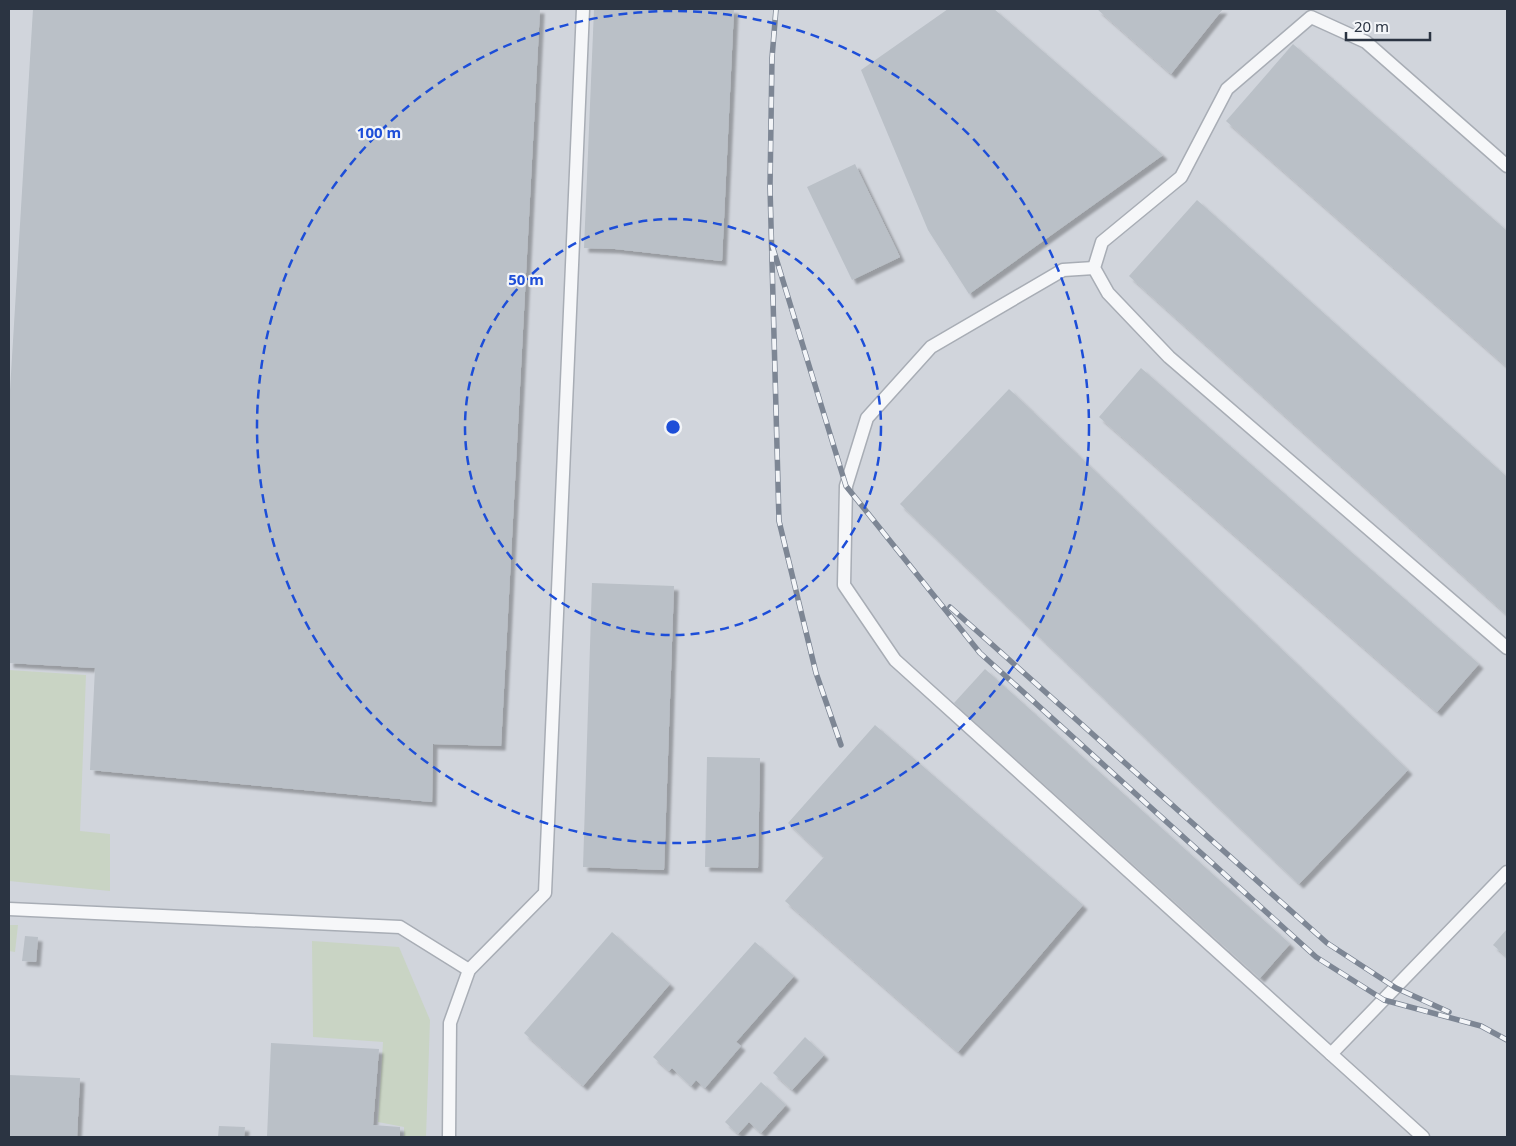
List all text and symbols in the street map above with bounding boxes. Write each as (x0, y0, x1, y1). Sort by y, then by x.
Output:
scale bar (1346, 10, 1430, 42)
text: 20 m (1354, 16, 1389, 36)
text: 100 m (357, 122, 401, 142)
text: 50 m (508, 269, 544, 289)
centre of rings (664, 418, 682, 436)

